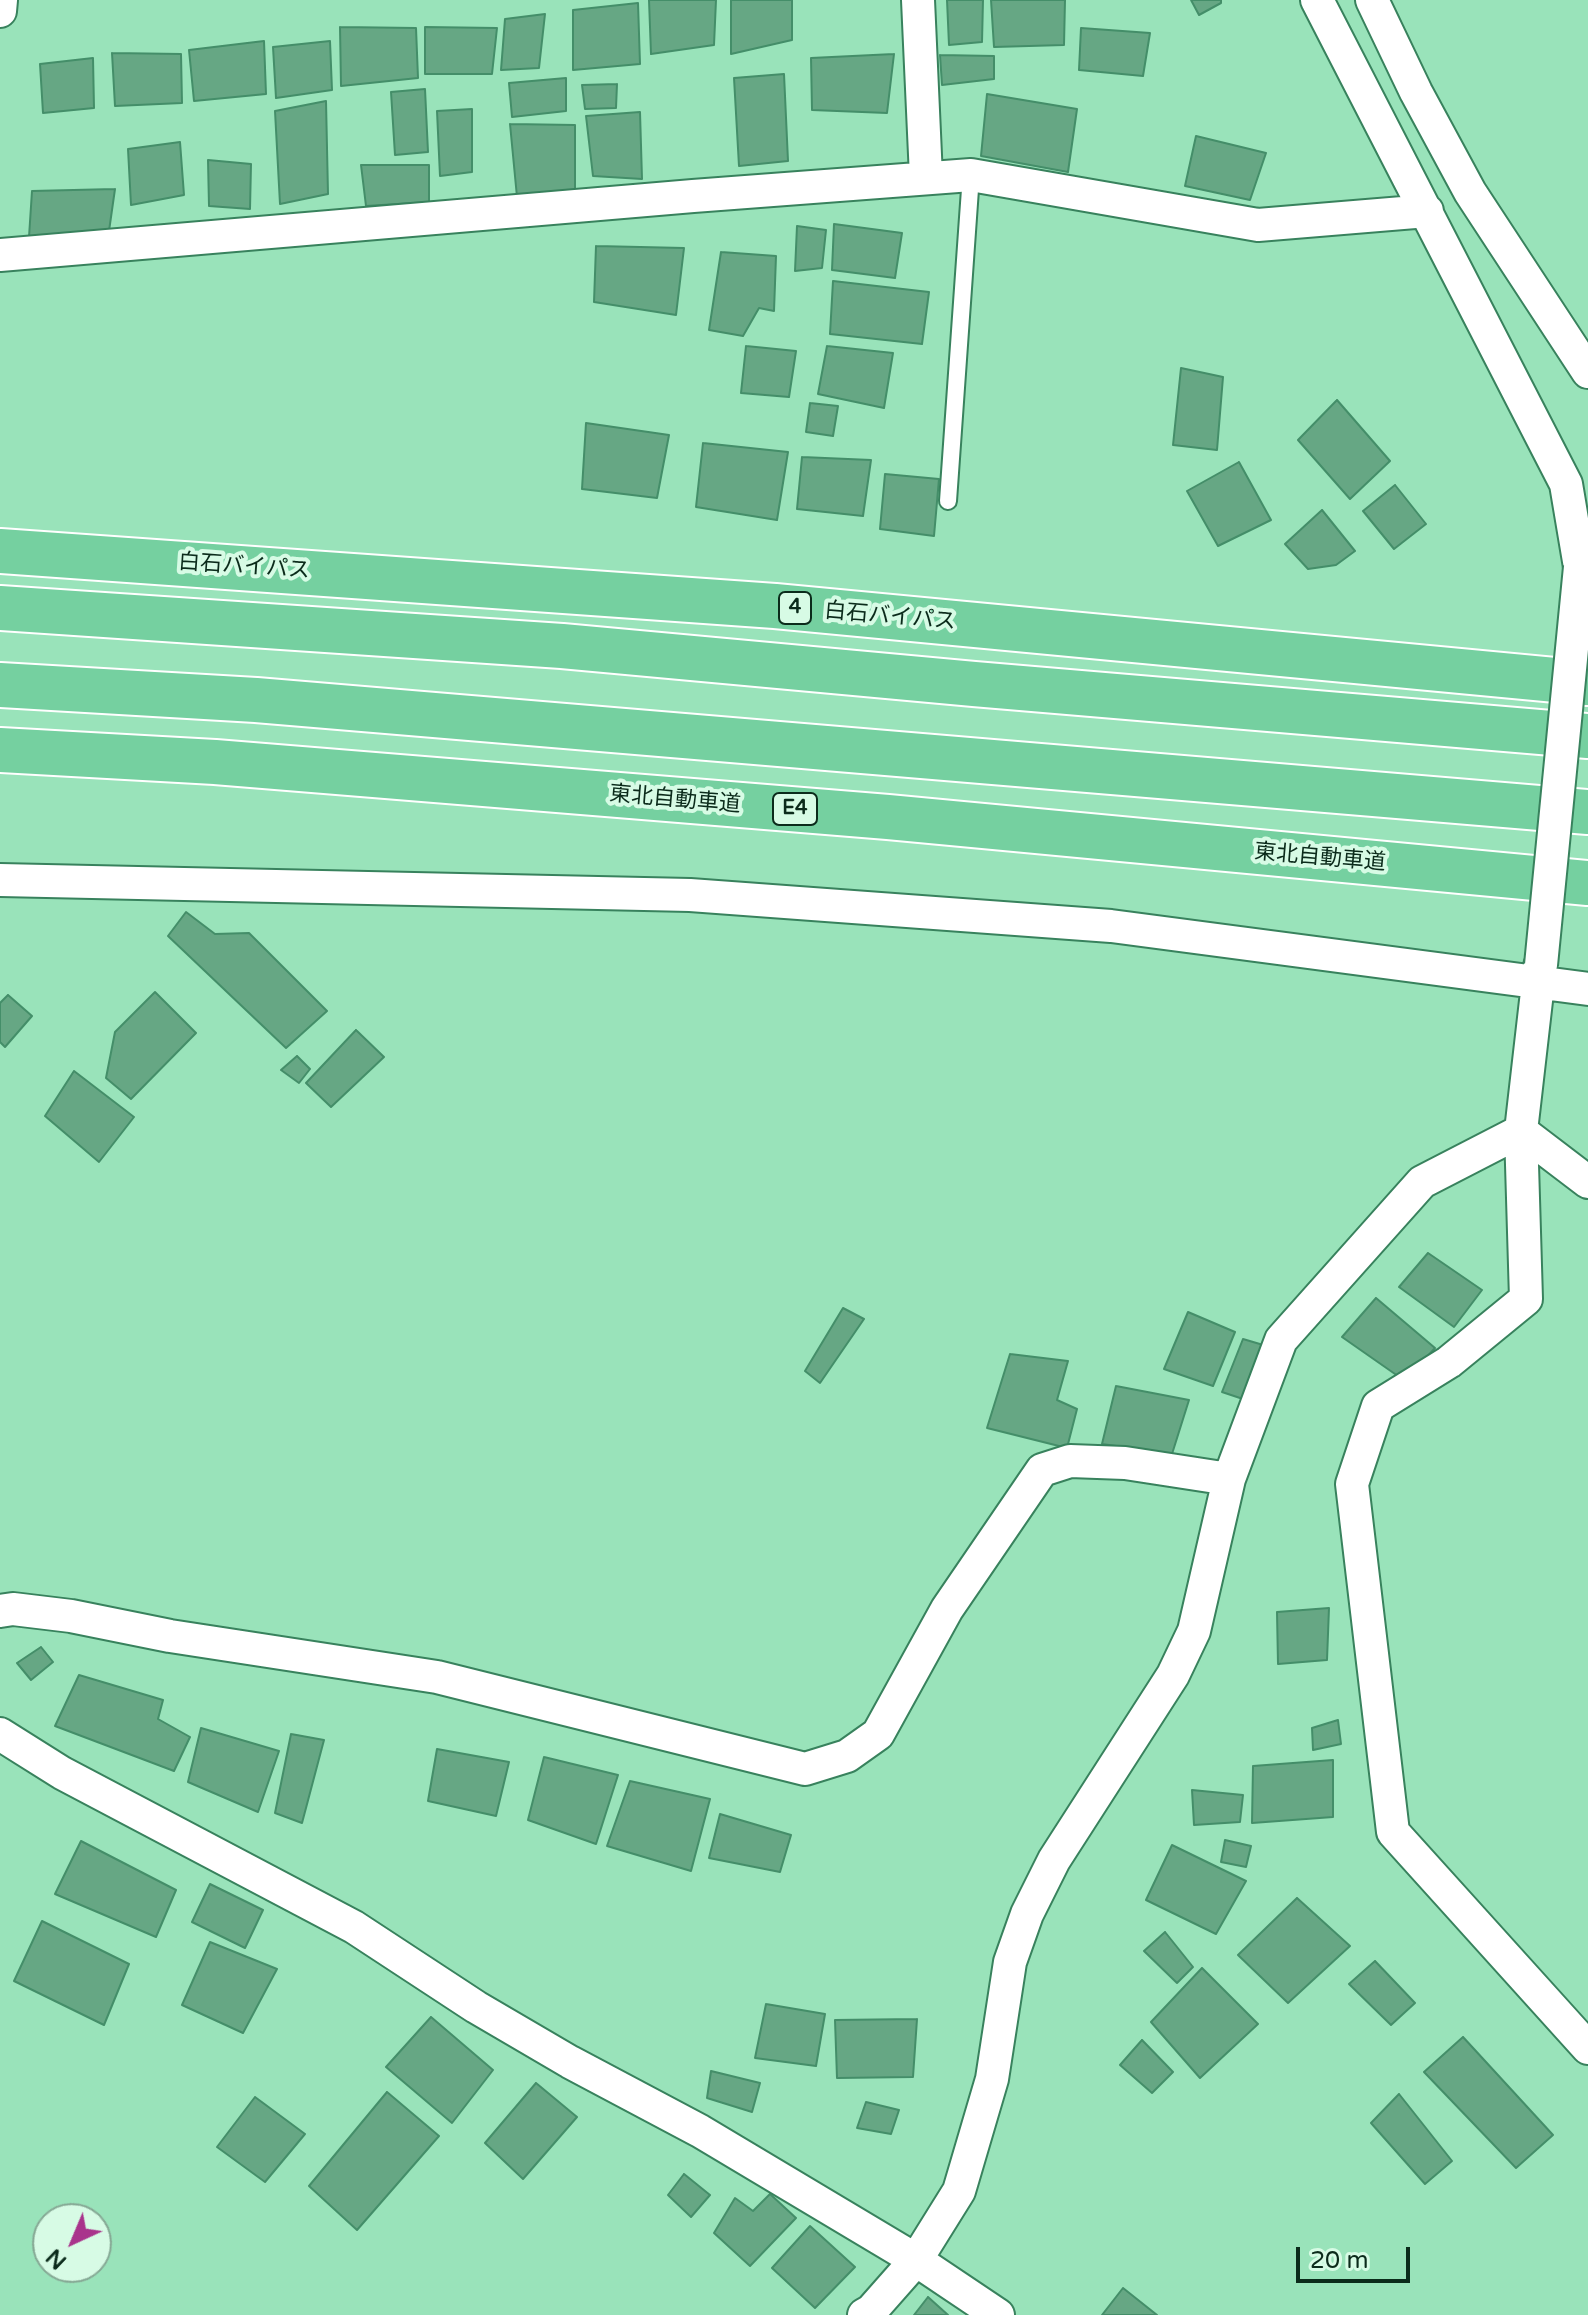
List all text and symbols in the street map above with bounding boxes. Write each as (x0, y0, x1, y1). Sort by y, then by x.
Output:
street label: 白石バイパス (177, 549, 311, 585)
road number: 4 (779, 592, 811, 624)
street label: 白石バイパス (823, 598, 957, 636)
street label: 東北自動車道 (608, 781, 742, 819)
road number: E4 (773, 793, 817, 825)
street label: 東北自動車道 (1253, 839, 1387, 877)
north arrow (32, 2203, 112, 2283)
scale bar (1300, 2231, 1414, 2281)
text: N (41, 2243, 72, 2274)
text: 20 m (1310, 2246, 1368, 2275)

